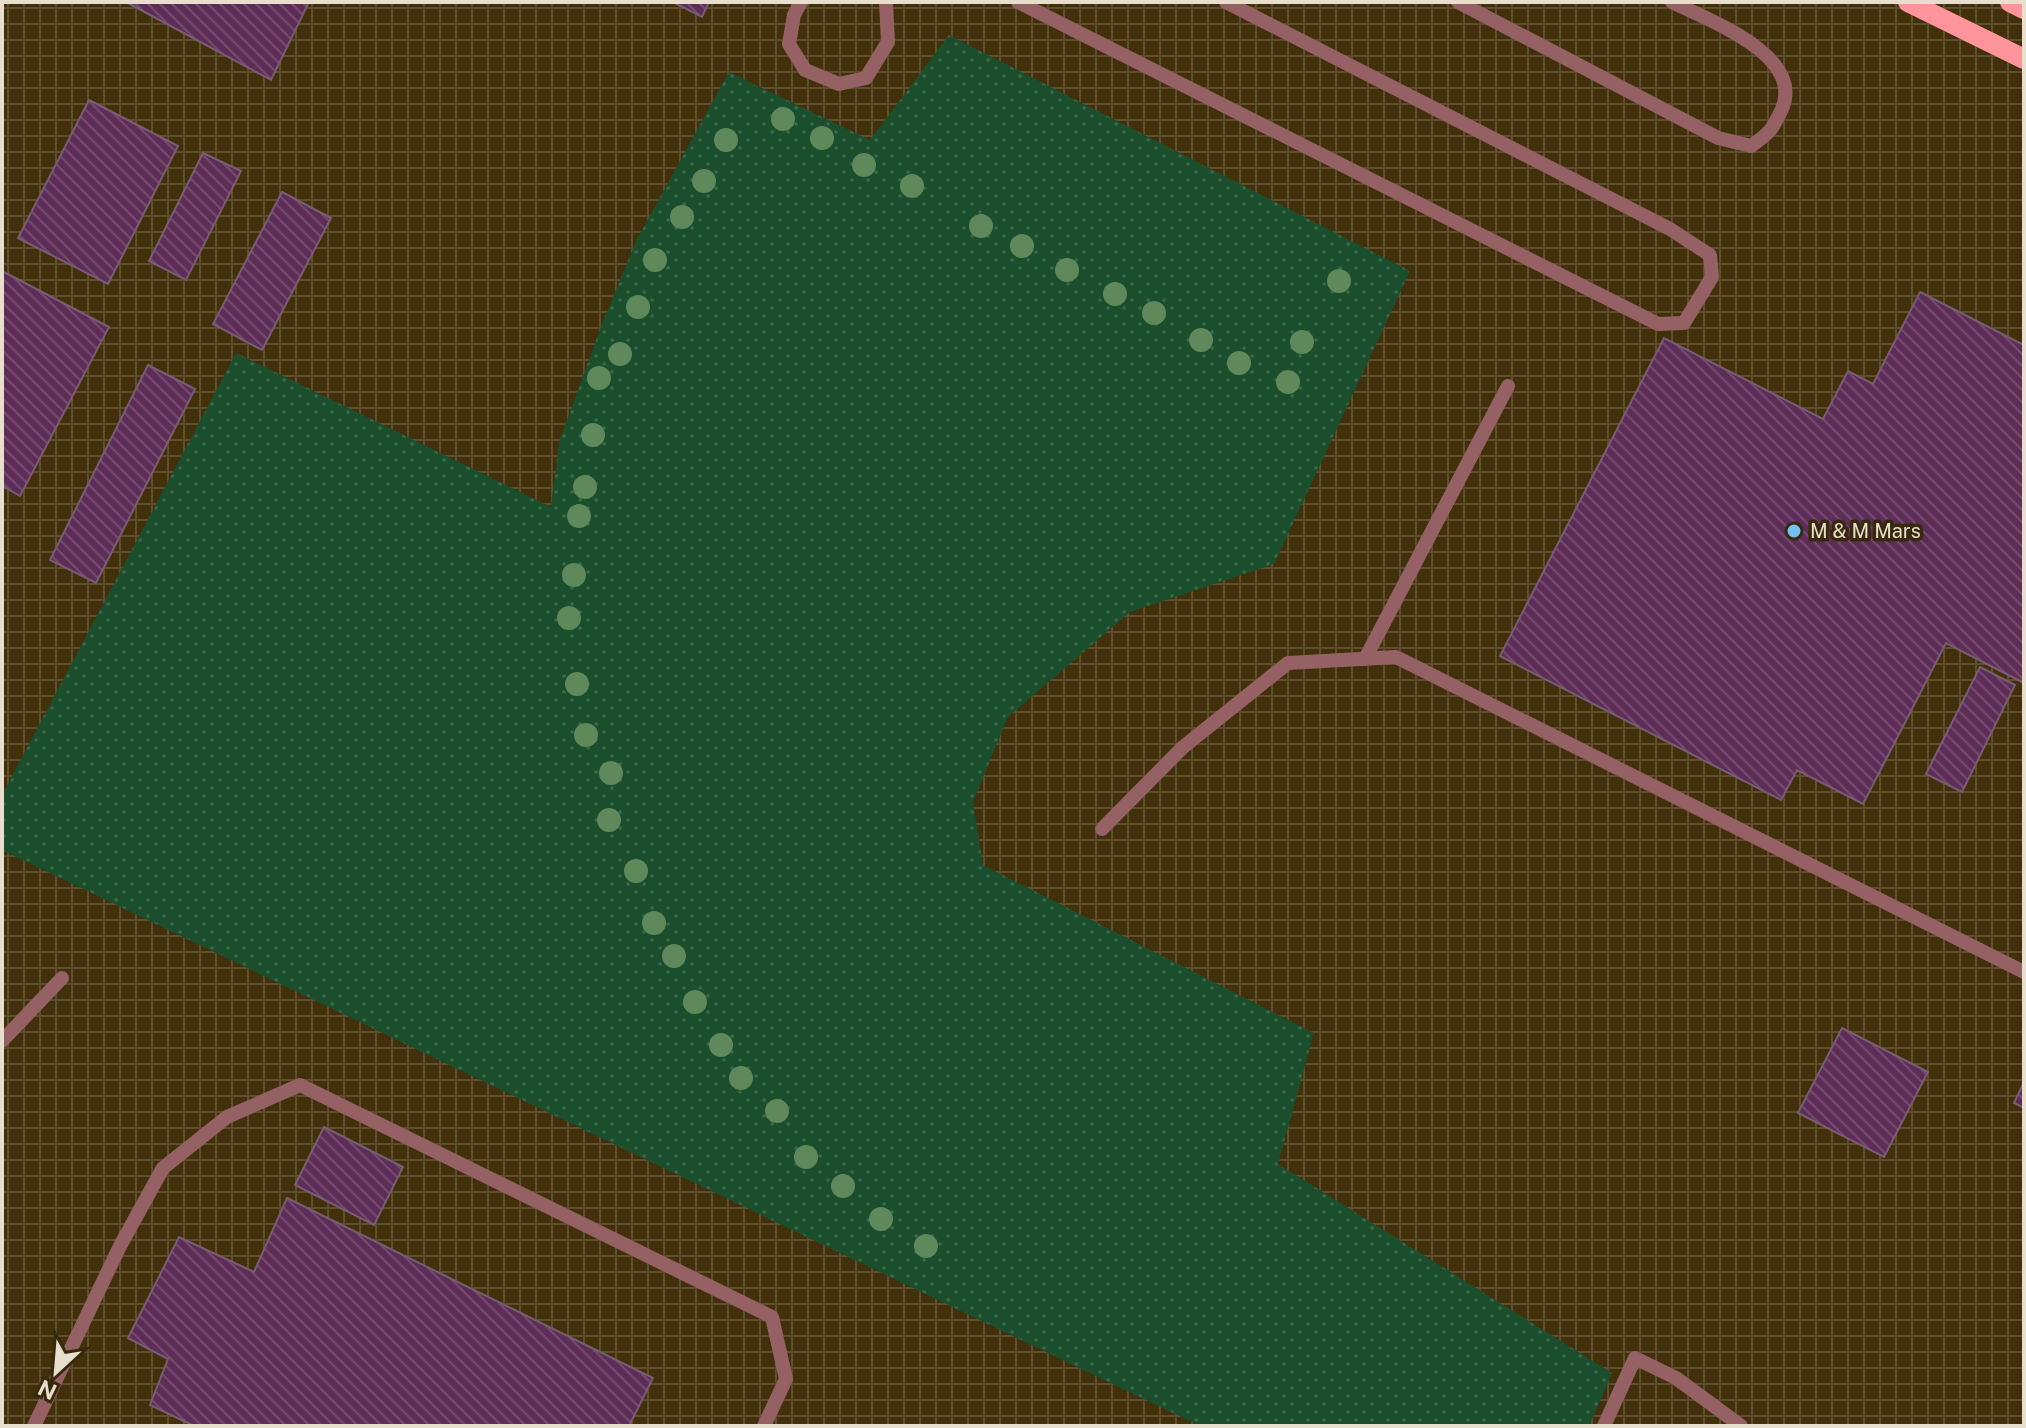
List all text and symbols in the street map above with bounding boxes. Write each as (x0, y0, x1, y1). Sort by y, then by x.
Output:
place label: M & M Mars (1810, 519, 1921, 543)
marker: M & M Mars (1785, 522, 1803, 540)
north arrow (16, 1332, 96, 1412)
text: N (34, 1375, 61, 1405)

